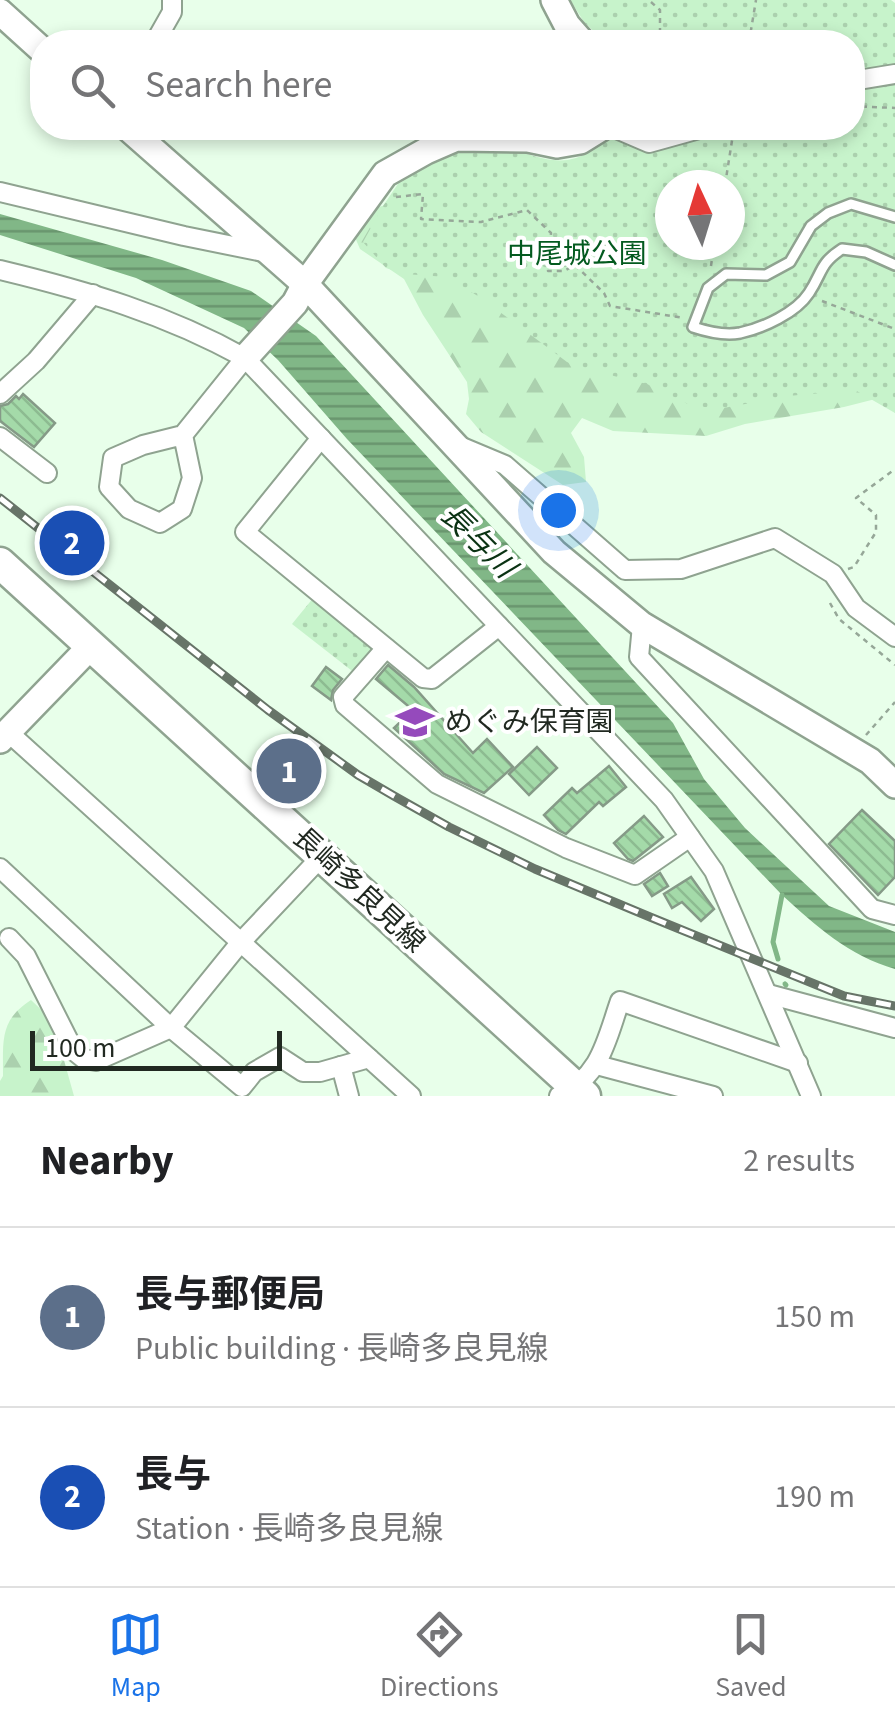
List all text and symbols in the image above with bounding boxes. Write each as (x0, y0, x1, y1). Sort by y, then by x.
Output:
search box (30, 30, 865, 140)
icon: search (65, 58, 120, 113)
text: Search here (145, 58, 332, 112)
north arrow (655, 170, 745, 260)
park label: 中尾城公園 (507, 234, 647, 274)
your location (533, 485, 584, 536)
water label: 長与川 (431, 494, 527, 590)
pin: 2 (40, 506, 104, 580)
school or university icon: めぐみ保育園 (394, 701, 436, 743)
place label: めぐみ保育園 (445, 702, 614, 742)
pin: 1 (256, 734, 322, 808)
street label: 長崎多良見線 (284, 818, 434, 962)
scale bar (30, 1026, 282, 1070)
text: 100 m (45, 1028, 116, 1068)
text: Nearby (40, 1131, 174, 1191)
text: 2 results (743, 1138, 855, 1184)
text: 長与郵便局 (135, 1268, 325, 1322)
text: 1 (64, 1294, 81, 1340)
text: 150 m (774, 1294, 855, 1340)
text: Public building · 長崎多良見線 (135, 1326, 548, 1372)
text: 長与 (135, 1448, 211, 1502)
text: 2 (64, 1474, 81, 1520)
text: 190 m (774, 1474, 855, 1520)
text: Station · 長崎多良見線 (135, 1506, 443, 1552)
tab: Map (108, 1607, 163, 1707)
tab: Directions (380, 1607, 499, 1707)
tab: Saved (715, 1607, 787, 1707)

